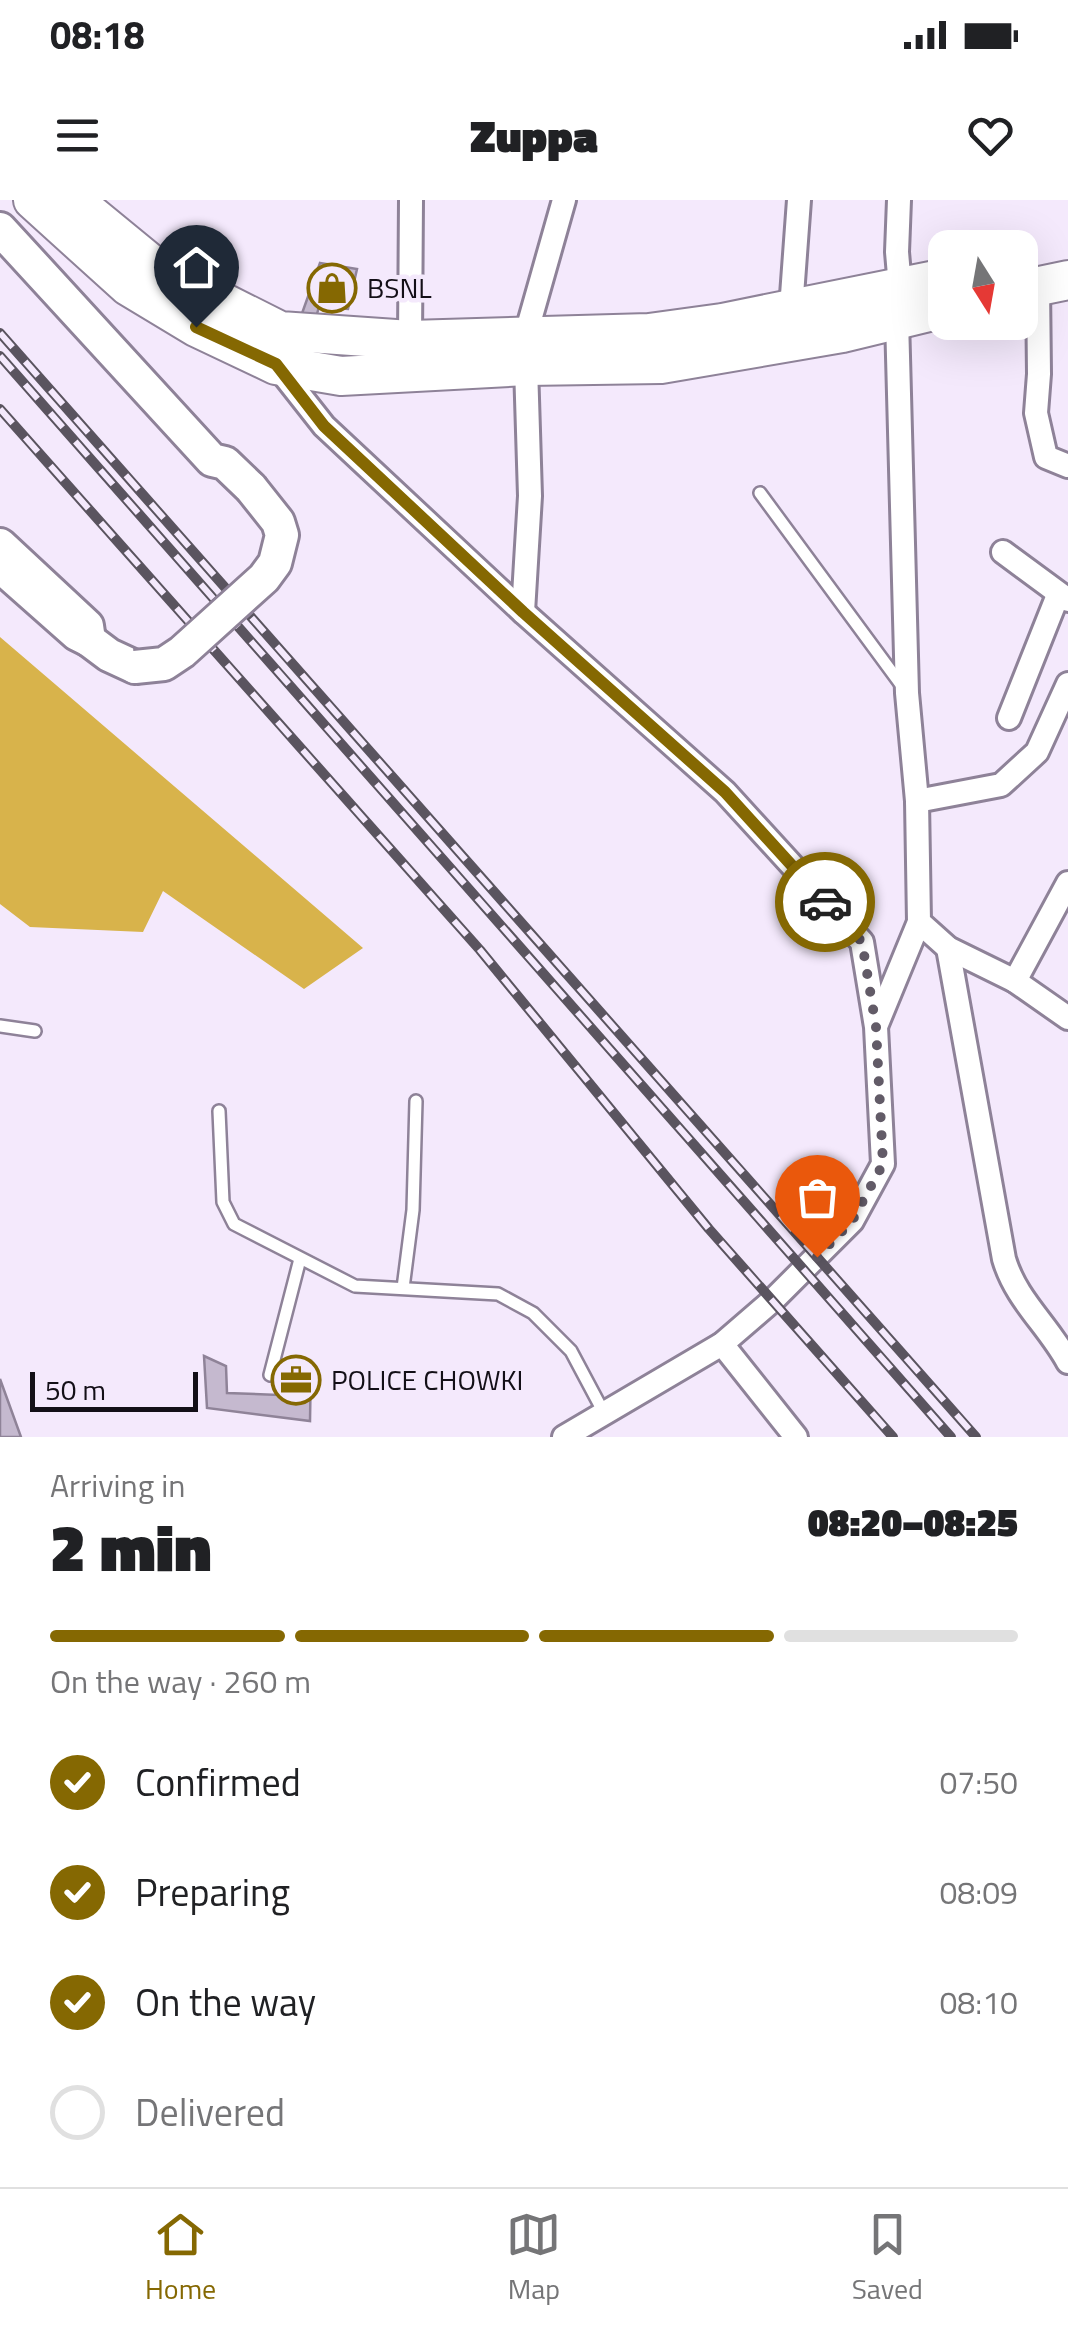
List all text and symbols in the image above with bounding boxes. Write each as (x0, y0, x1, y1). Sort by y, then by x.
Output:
text: 08:18 (50, 6, 145, 64)
text: Zuppa (470, 101, 598, 169)
icon: menu (50, 108, 105, 163)
icon: heart (963, 108, 1018, 163)
pin (154, 225, 239, 328)
north arrow (928, 230, 1038, 340)
map controls (928, 230, 1038, 340)
icon: home (169, 240, 224, 295)
shop icon: BSNL (306, 262, 358, 314)
place label: BSNL (367, 266, 432, 309)
courier (775, 852, 875, 952)
icon: car (798, 875, 853, 930)
pin (775, 1155, 860, 1258)
icon: bag (790, 1170, 845, 1225)
office icon: POLICE CHOWKI (270, 1354, 322, 1406)
place label: POLICE CHOWKI (331, 1358, 523, 1401)
scale bar (30, 1367, 198, 1412)
text: 50 m (45, 1368, 106, 1411)
text: Arriving in (50, 1461, 186, 1509)
text: 08:20–08:25 (808, 1493, 1018, 1551)
text: 2 min (50, 1497, 211, 1596)
text: On the way · 260 m (50, 1657, 311, 1705)
text: Confirmed (135, 1753, 301, 1811)
icon: check (50, 1755, 105, 1810)
text: 07:50 (939, 1758, 1018, 1806)
text: Preparing (135, 1863, 290, 1921)
icon: check (50, 1865, 105, 1920)
text: 08:09 (939, 1868, 1018, 1916)
text: On the way (135, 1973, 316, 2031)
icon: check (50, 1975, 105, 2030)
text: 08:10 (939, 1978, 1018, 2026)
text: Delivered (135, 2083, 285, 2141)
tab: Home (145, 2207, 216, 2310)
tab: Map (506, 2207, 561, 2310)
tab: Saved (852, 2207, 923, 2310)

